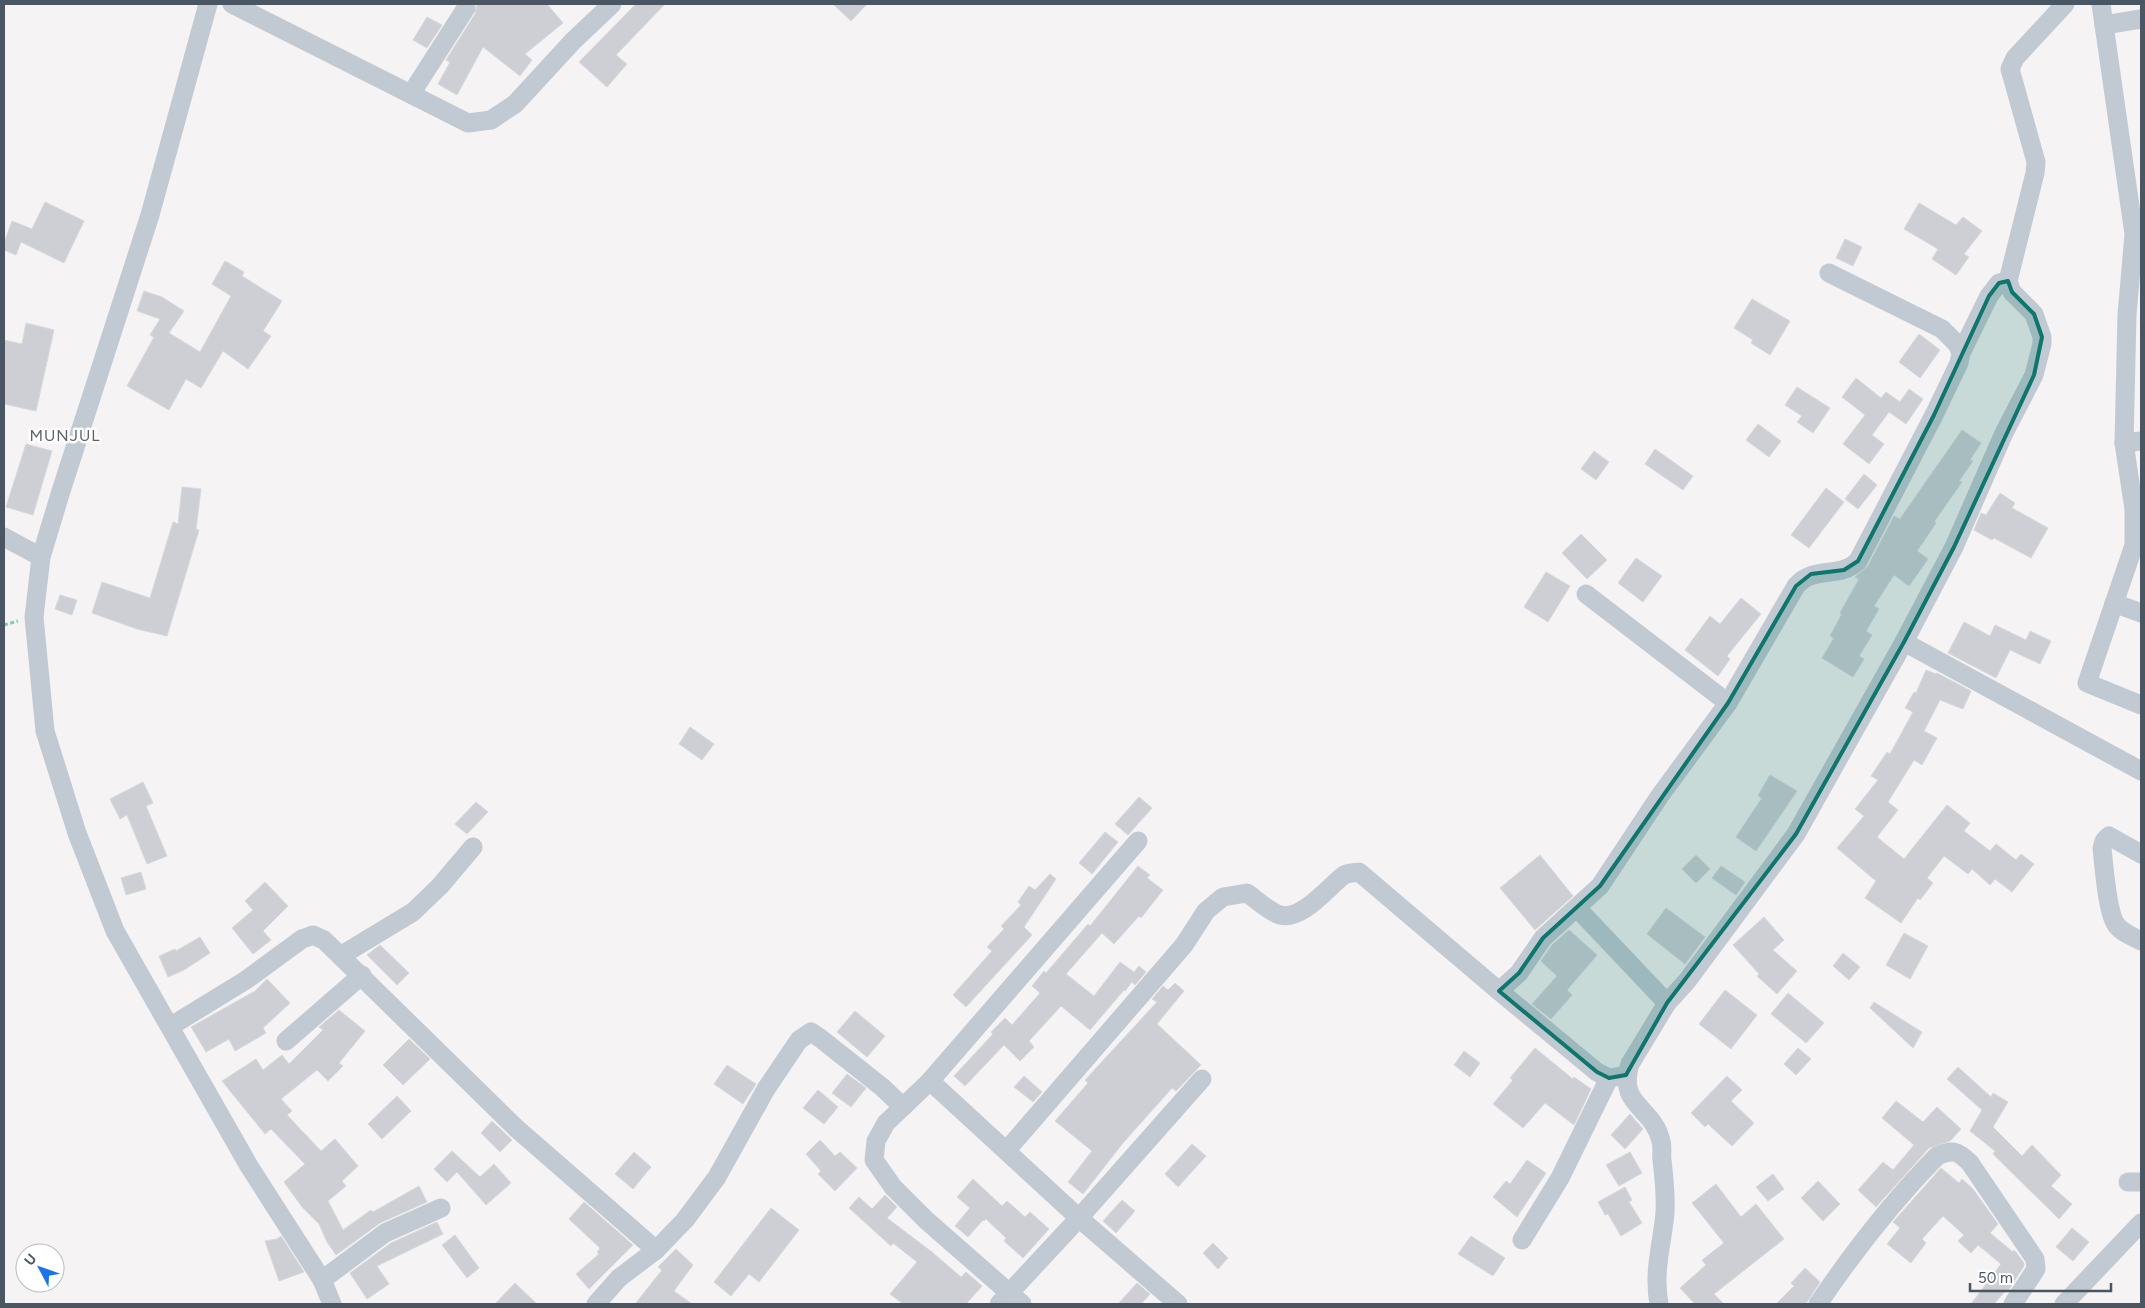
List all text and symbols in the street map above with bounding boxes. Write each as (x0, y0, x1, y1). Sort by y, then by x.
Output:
district label: MUNJUL (29, 426, 101, 445)
north arrow (15, 1243, 65, 1293)
text: U (21, 1251, 40, 1269)
scale bar (1970, 1260, 2111, 1292)
text: 50 m (1978, 1269, 2013, 1287)

